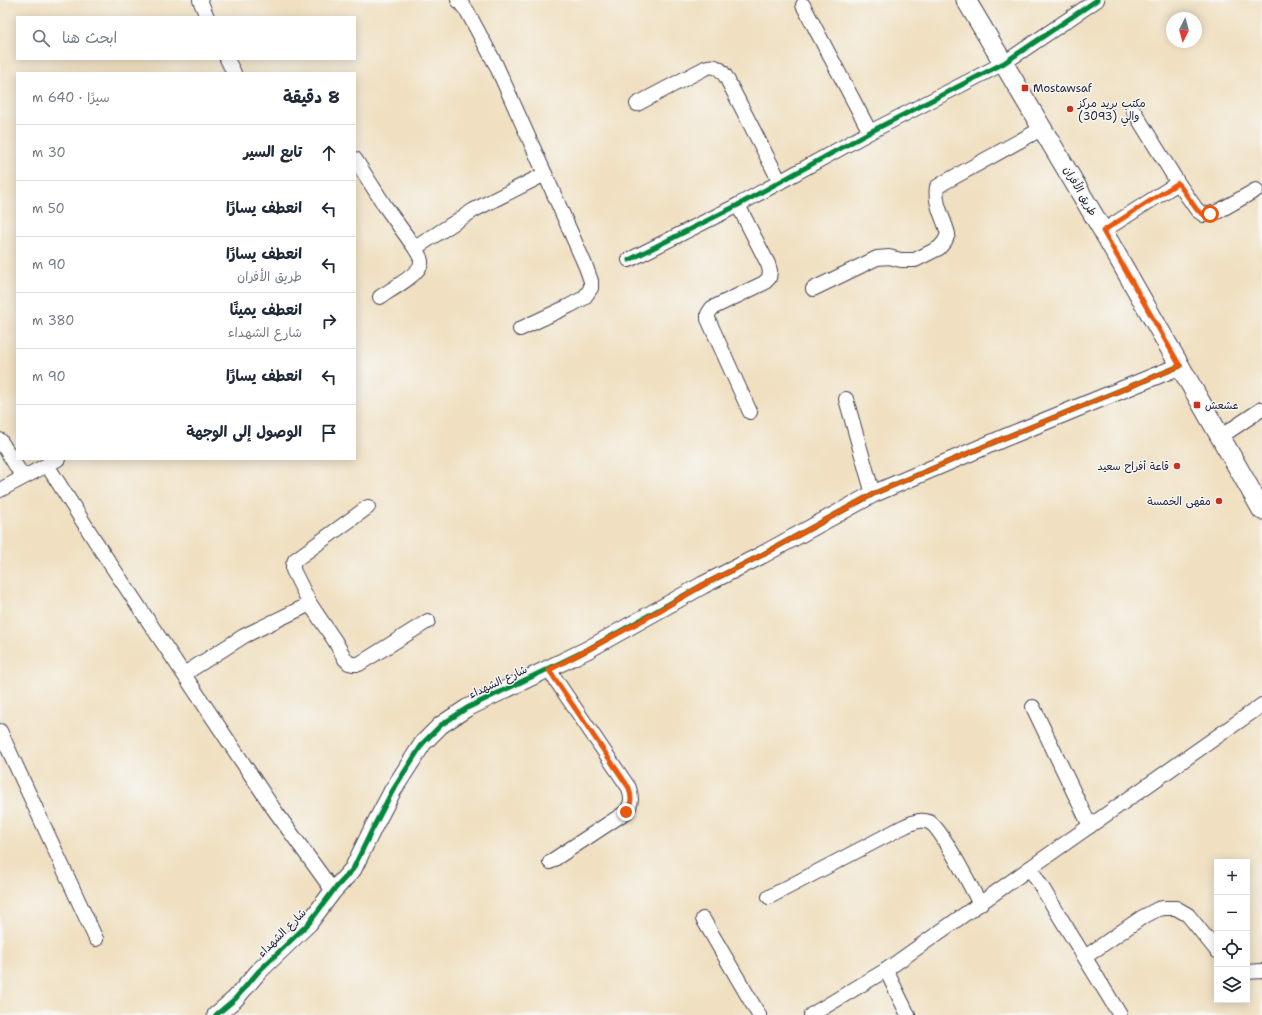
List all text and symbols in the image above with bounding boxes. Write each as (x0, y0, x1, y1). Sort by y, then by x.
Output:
north arrow (1166, 12, 1202, 48)
search box (16, 16, 356, 60)
icon: search (30, 27, 52, 49)
text: ابحث هنا (62, 28, 117, 48)
place label: Mostawsaf (1033, 81, 1093, 96)
marker: Mostawsaf (1020, 83, 1030, 93)
text: 8 دقيقة (283, 86, 340, 108)
text: سيرًا · 640 m (32, 89, 110, 106)
place label: مكتب بريد مركز والي (3093) (1077, 96, 1146, 127)
marker: مكتب بريد مركز والي (3093) (1065, 104, 1075, 114)
text: تابع السير (243, 142, 302, 162)
icon: ahead (318, 142, 340, 164)
text: 30 m (32, 144, 66, 161)
street label: طريق الأفران (1060, 163, 1100, 219)
text: انعطف يسارًا (226, 198, 302, 218)
icon: left (318, 198, 340, 220)
text: 50 m (32, 200, 65, 217)
route start (1201, 205, 1219, 223)
text: انعطف يسارًا (226, 244, 302, 264)
icon: left (318, 254, 340, 276)
text: 90 m (32, 256, 66, 273)
text: طريق الأفران (237, 268, 302, 285)
text: انعطف يمينًا (230, 300, 302, 320)
icon: right (318, 310, 340, 332)
text: 380 m (32, 312, 74, 329)
text: شارع الشهداء (228, 324, 302, 341)
text: انعطف يسارًا (226, 366, 302, 386)
icon: left (318, 366, 340, 388)
text: 90 m (32, 368, 66, 385)
place label: عشعش (1205, 398, 1239, 413)
marker: عشعش (1192, 400, 1202, 410)
text: الوصول إلى الوجهة (186, 422, 302, 442)
icon: arrive (318, 422, 340, 444)
place label: قاعة أفراح سعيد (1098, 459, 1169, 474)
marker: قاعة أفراح سعيد (1172, 461, 1182, 471)
place label: مقهى الخمسة (1147, 494, 1211, 509)
marker: مقهى الخمسة (1214, 496, 1224, 506)
street label: شارع الشهداء (466, 662, 530, 703)
route end (617, 803, 635, 821)
map controls (1214, 859, 1250, 1003)
button: + (1214, 859, 1250, 895)
button: − (1214, 895, 1250, 931)
street label: شارع الشهداء (255, 906, 310, 961)
button: locate (1214, 931, 1250, 967)
button: layers (1214, 967, 1250, 1003)

